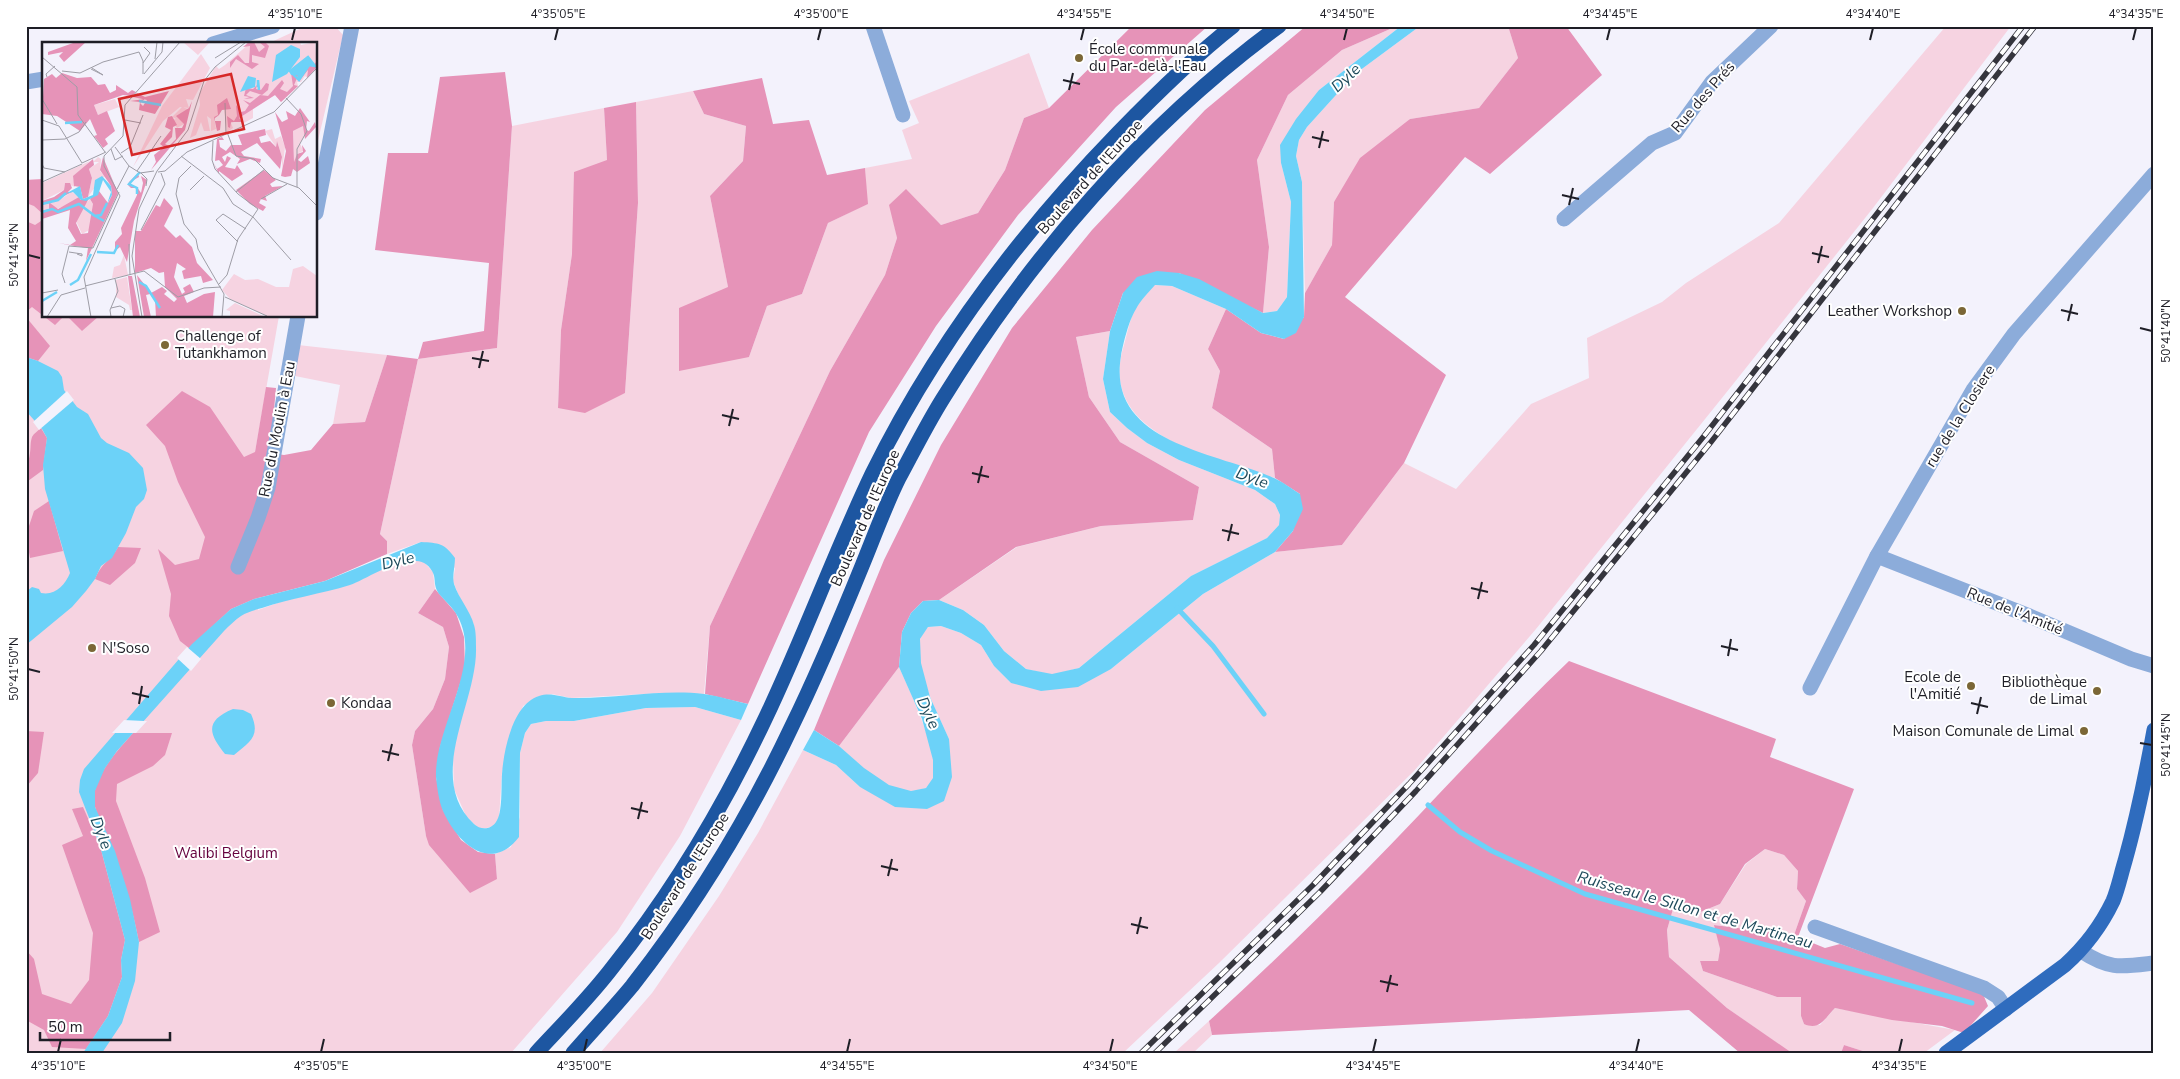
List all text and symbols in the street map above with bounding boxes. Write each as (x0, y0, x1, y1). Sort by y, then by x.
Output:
text: 4°35'10"E (268, 6, 322, 22)
text: 4°35'05"E (531, 6, 585, 22)
text: 4°35'00"E (794, 6, 848, 22)
text: 4°34'55"E (1057, 6, 1111, 22)
text: 4°34'50"E (1320, 6, 1374, 22)
text: 4°34'45"E (1583, 6, 1637, 22)
text: 4°34'40"E (1846, 6, 1900, 22)
text: 4°34'35"E (2109, 6, 2163, 22)
place label: École communale du Par-delà-l'Eau (1089, 39, 1207, 76)
inset map (42, 42, 318, 318)
marker: École communale du Par-delà-l'Eau (1073, 52, 1085, 64)
street label: Rue des Prés (1667, 57, 1739, 137)
water label: Dyle (1326, 58, 1366, 97)
street label: Boulevard de l'Europe (1033, 115, 1147, 239)
text: 50°41'45"N (6, 223, 22, 287)
text: 50°41'40"N (2158, 299, 2174, 363)
place label: Leather Workshop (1827, 301, 1952, 321)
marker: Leather Workshop (1956, 305, 1968, 317)
place label: Challenge of Tutankhamon (175, 326, 267, 363)
marker: Challenge of Tutankhamon (159, 339, 171, 351)
street label: Rue du Moulin à Eau (254, 359, 300, 499)
street label: rue de la Closiere (1920, 361, 2000, 471)
street label: Boulevard de l'Europe (826, 446, 904, 590)
water label: Dyle (1233, 462, 1272, 494)
water label: Dyle (379, 546, 417, 576)
street label: Rue de l'Amitié (1964, 583, 2066, 639)
text: 50°41'50"N (6, 637, 22, 701)
place label: N'Soso (102, 638, 150, 658)
marker: N'Soso (86, 642, 98, 654)
place label: Ecole de l'Amitié (1904, 667, 1961, 704)
place label: Bibliothèque de Limal (2002, 672, 2088, 709)
marker: Ecole de l'Amitié (1965, 680, 1977, 692)
marker: Bibliothèque de Limal (2091, 685, 2103, 697)
place label: Kondaa (341, 693, 392, 713)
water label: Dyle (911, 693, 945, 733)
marker: Kondaa (325, 697, 337, 709)
text: 50°41'45"N (2158, 713, 2174, 777)
place label: Maison Comunale de Limal (1893, 721, 2075, 741)
marker: Maison Comunale de Limal (2078, 725, 2090, 737)
street label: Boulevard de l'Europe (636, 809, 734, 943)
water label: Dyle (85, 814, 117, 853)
park label: Walibi Belgium (174, 843, 278, 863)
water label: Ruisseau le Sillon et de Martineau (1575, 866, 1815, 954)
scale bar (40, 1009, 170, 1041)
text: 50 m (48, 1017, 83, 1037)
text: 4°35'10"E (31, 1058, 85, 1074)
text: 4°35'05"E (294, 1058, 348, 1074)
text: 4°35'00"E (557, 1058, 611, 1074)
text: 4°34'55"E (820, 1058, 874, 1074)
text: 4°34'50"E (1083, 1058, 1137, 1074)
text: 4°34'45"E (1346, 1058, 1400, 1074)
text: 4°34'40"E (1609, 1058, 1663, 1074)
text: 4°34'35"E (1872, 1058, 1926, 1074)

